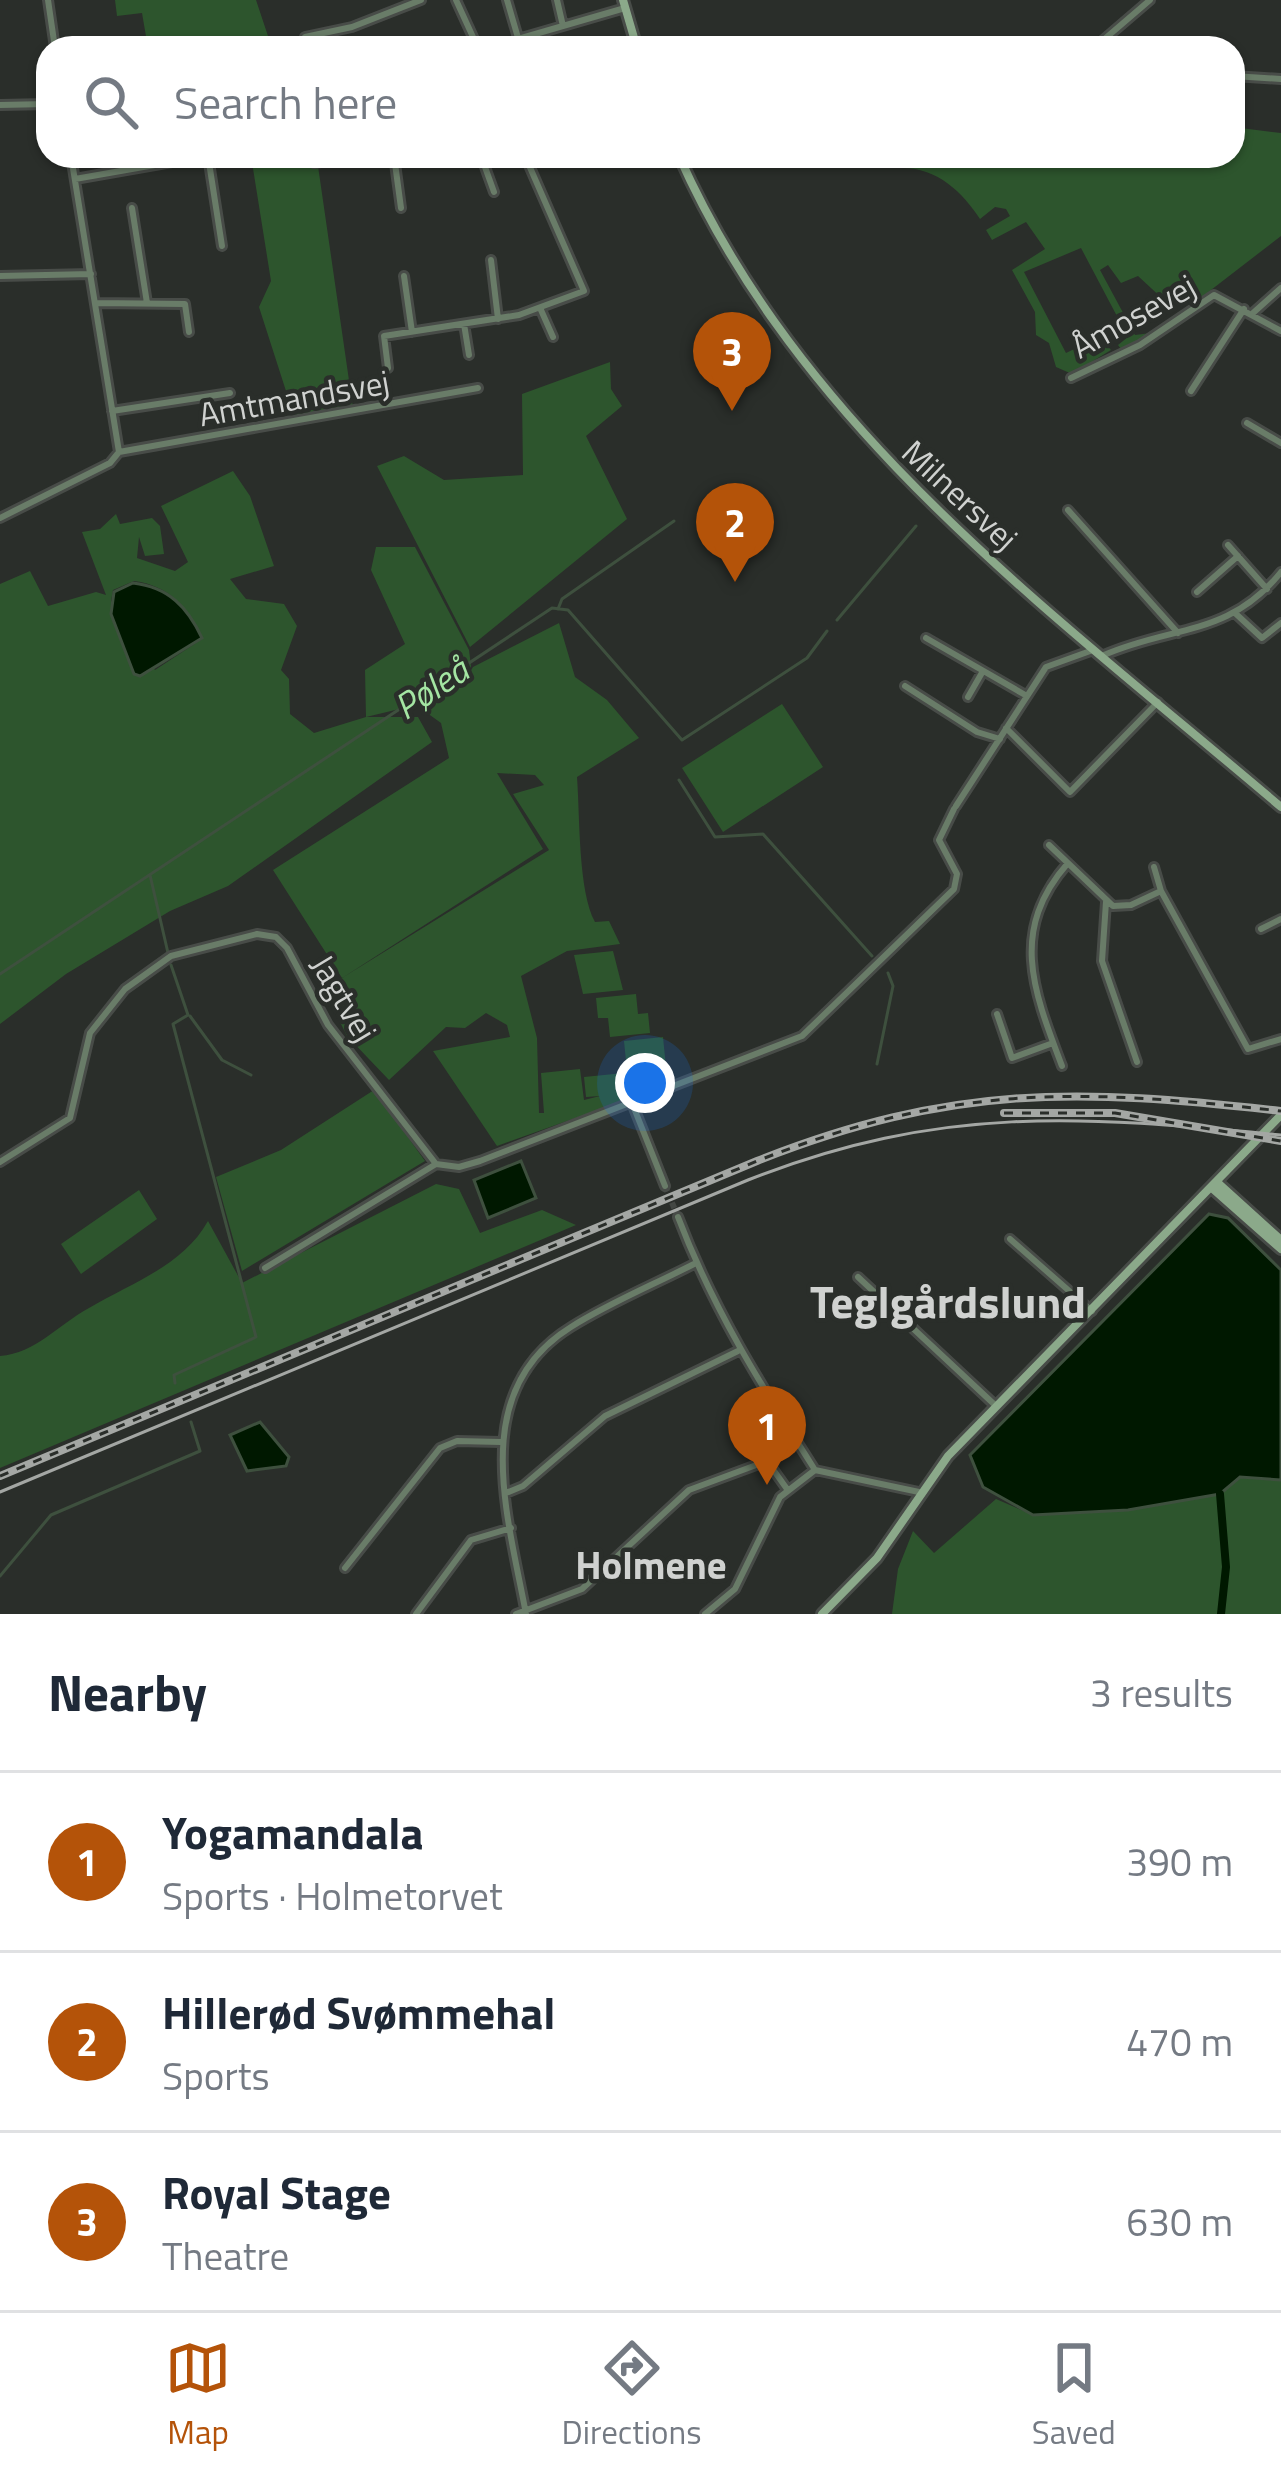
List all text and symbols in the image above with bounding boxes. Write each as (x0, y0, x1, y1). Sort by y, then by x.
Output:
search box (36, 36, 1245, 168)
text: Search here (174, 68, 397, 136)
icon: search (78, 69, 144, 135)
street label: Åmosevej (1061, 261, 1205, 371)
pin: 3 (693, 312, 771, 411)
street label: Amtmandsvej (195, 357, 393, 439)
street label: Milnersvej (891, 428, 1029, 562)
pin: 2 (696, 483, 774, 582)
water label: Pøleå (382, 641, 481, 733)
street label: Jagtvej (298, 945, 390, 1051)
your location (615, 1053, 675, 1113)
district label: Teglgårdslund (810, 1267, 1086, 1335)
pin: 1 (728, 1386, 806, 1485)
district label: Holmene (575, 1535, 727, 1594)
text: Nearby (48, 1653, 207, 1731)
text: 3 results (1090, 1663, 1233, 1722)
text: Yogamandala (162, 1798, 423, 1866)
text: 1 (76, 1832, 98, 1891)
text: 390 m (1126, 1832, 1233, 1891)
text: Sports · Holmetorvet (162, 1866, 503, 1925)
text: Hillerød Svømmehal (162, 1978, 555, 2046)
text: 2 (76, 2012, 98, 2071)
text: 470 m (1126, 2012, 1233, 2071)
text: Sports (162, 2046, 270, 2105)
text: Royal Stage (162, 2158, 391, 2226)
text: 3 (76, 2192, 98, 2251)
text: 630 m (1126, 2192, 1233, 2251)
text: Theatre (162, 2226, 289, 2285)
tab: Map (165, 2335, 231, 2457)
tab: Directions (562, 2335, 701, 2457)
tab: Saved (1032, 2335, 1116, 2457)

